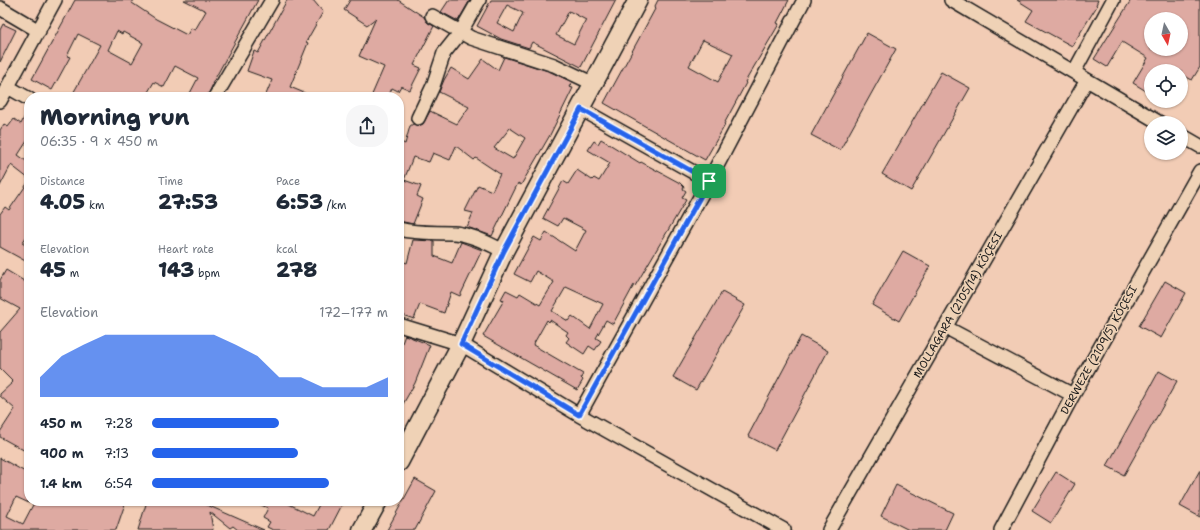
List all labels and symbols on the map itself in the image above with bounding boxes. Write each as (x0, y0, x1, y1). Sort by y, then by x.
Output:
north arrow (1144, 12, 1188, 56)
pin (692, 164, 726, 198)
street label: MOLLAGARA (2105/14) KÖÇESI (910, 229, 1006, 381)
street label: DERWEZE (2109/5) KÖÇESI (1057, 283, 1141, 417)

